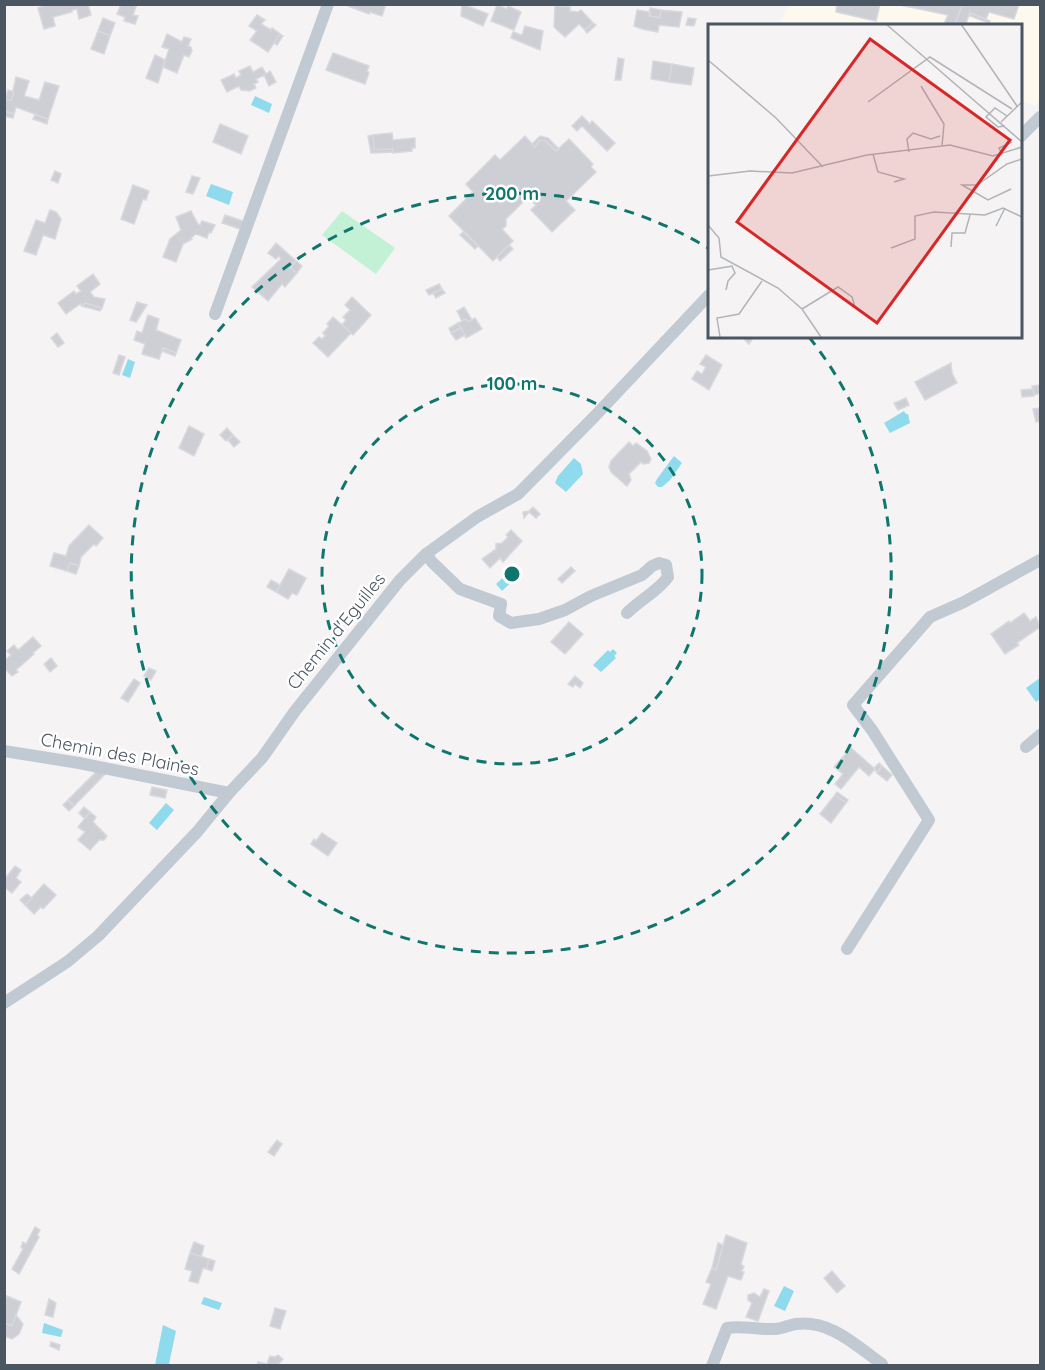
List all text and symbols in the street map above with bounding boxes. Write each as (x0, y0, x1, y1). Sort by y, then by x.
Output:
inset map (708, 24, 1021, 338)
text: 200 m (485, 182, 539, 205)
text: 100 m (487, 372, 537, 395)
centre of rings (502, 564, 522, 584)
street label: Chemin d'Eguilles (282, 568, 390, 694)
street label: Chemin des Plaines (39, 727, 201, 781)

